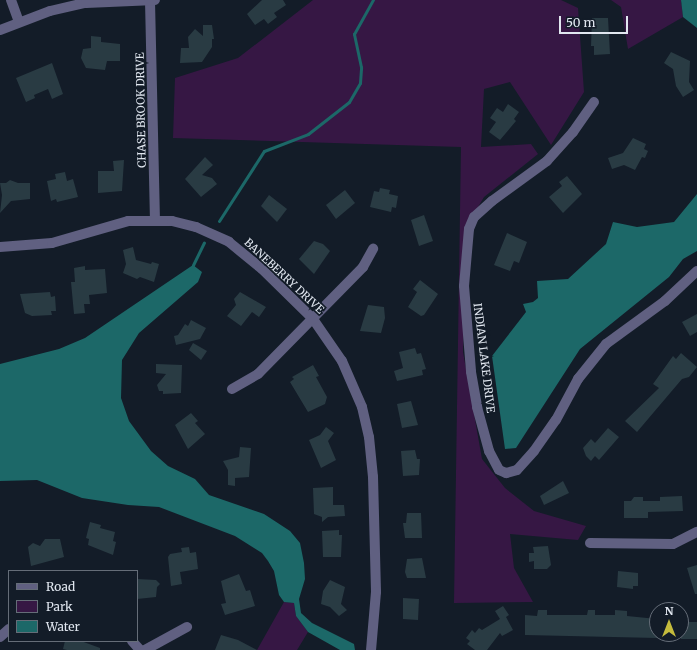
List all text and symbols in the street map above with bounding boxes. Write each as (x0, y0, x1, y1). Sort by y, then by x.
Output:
scale bar (561, 8, 630, 34)
text: 50 m (566, 15, 595, 30)
street label: CHASE BROOK DRIVE (133, 52, 149, 168)
street label: BANEBERRY DRIVE (241, 236, 327, 316)
street label: INDIAN LAKE DRIVE (471, 302, 497, 414)
legend (8, 570, 138, 642)
text: Road (46, 579, 75, 594)
text: Park (46, 599, 73, 614)
north arrow (649, 602, 689, 642)
text: N (665, 604, 673, 618)
text: Water (46, 619, 80, 634)

